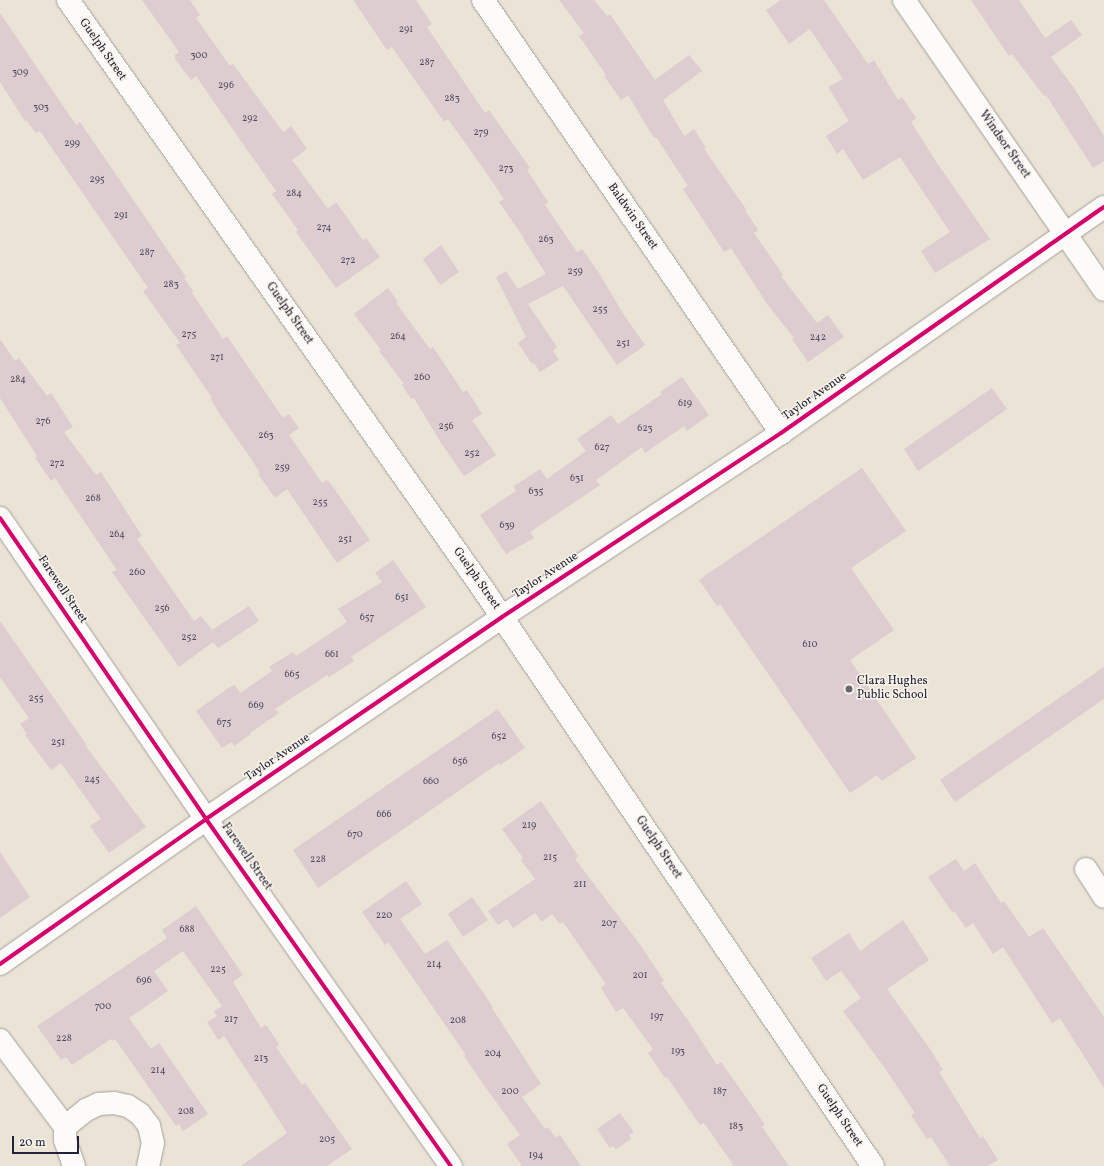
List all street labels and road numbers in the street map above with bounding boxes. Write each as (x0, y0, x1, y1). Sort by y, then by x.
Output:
street label: Guelph Street (75, 16, 129, 84)
street label: Windsor Street (975, 108, 1033, 182)
street label: Baldwin Street (604, 181, 660, 253)
street label: Guelph Street (262, 280, 316, 348)
street label: Taylor Avenue (780, 370, 850, 424)
street label: Guelph Street (449, 545, 503, 613)
street label: Taylor Avenue (511, 550, 581, 602)
street label: Farewell Street (34, 553, 90, 627)
street label: Taylor Avenue (243, 731, 313, 785)
street label: Guelph Street (632, 814, 684, 882)
street label: Farewell Street (218, 821, 274, 893)
street label: Guelph Street (813, 1082, 865, 1150)

